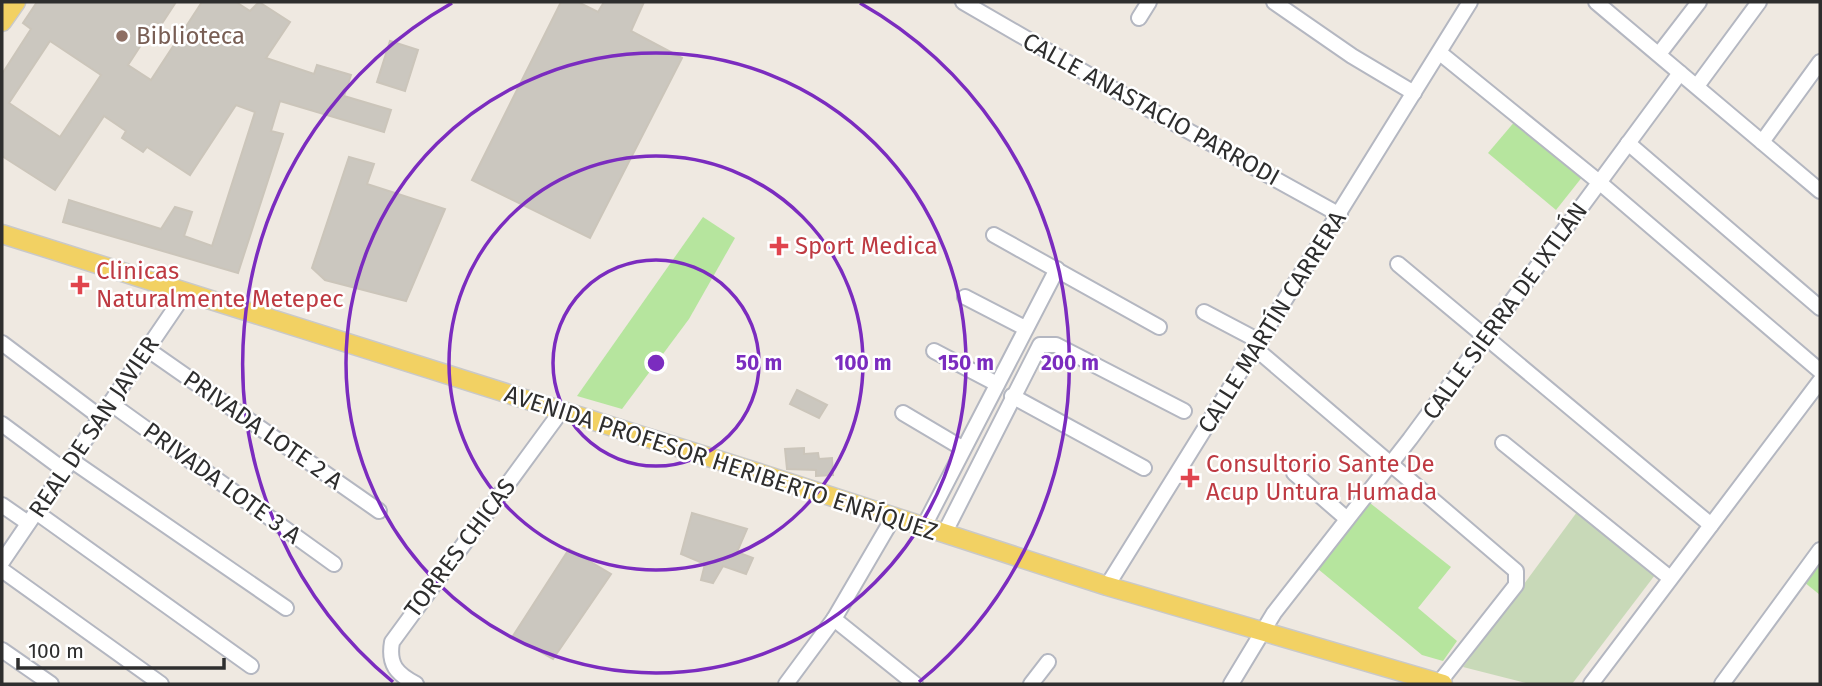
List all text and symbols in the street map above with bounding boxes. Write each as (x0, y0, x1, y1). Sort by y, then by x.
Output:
place label: Biblioteca (136, 22, 245, 50)
street label: CALLE ANASTACIO PARRODI (1018, 27, 1284, 191)
marker: Biblioteca (114, 28, 130, 44)
street label: CALLE SIERRA DE IXTLÁN (1416, 196, 1593, 425)
street label: CALLE MARTÍN CARRERA (1191, 205, 1352, 438)
place label: Sport Medica (795, 232, 938, 260)
marker: Sport Medica (769, 236, 789, 256)
place label: Clinicas Naturalmente Metepec (96, 257, 344, 313)
marker: Clinicas Naturalmente Metepec (70, 275, 90, 295)
street label: REAL DE SAN JAVIER (23, 331, 165, 523)
text: 50 m (736, 350, 782, 376)
text: 100 m (834, 350, 892, 376)
text: 150 m (938, 350, 994, 376)
text: 200 m (1041, 350, 1099, 376)
centre of rings (644, 351, 668, 375)
street label: PRIVADA LOTE 2 A (178, 365, 348, 495)
street label: AVENIDA PROFESOR HERIBERTO ENRÍQUEZ (501, 379, 941, 546)
street label: PRIVADA LOTE 3 A (138, 416, 306, 550)
place label: Consultorio Sante De Acup Untura Humada (1206, 450, 1437, 506)
marker: Consultorio Sante De Acup Untura Humada (1180, 468, 1200, 488)
street label: TORRES CHICAS (399, 473, 521, 623)
scale bar (18, 626, 224, 670)
text: 100 m (28, 638, 84, 664)

